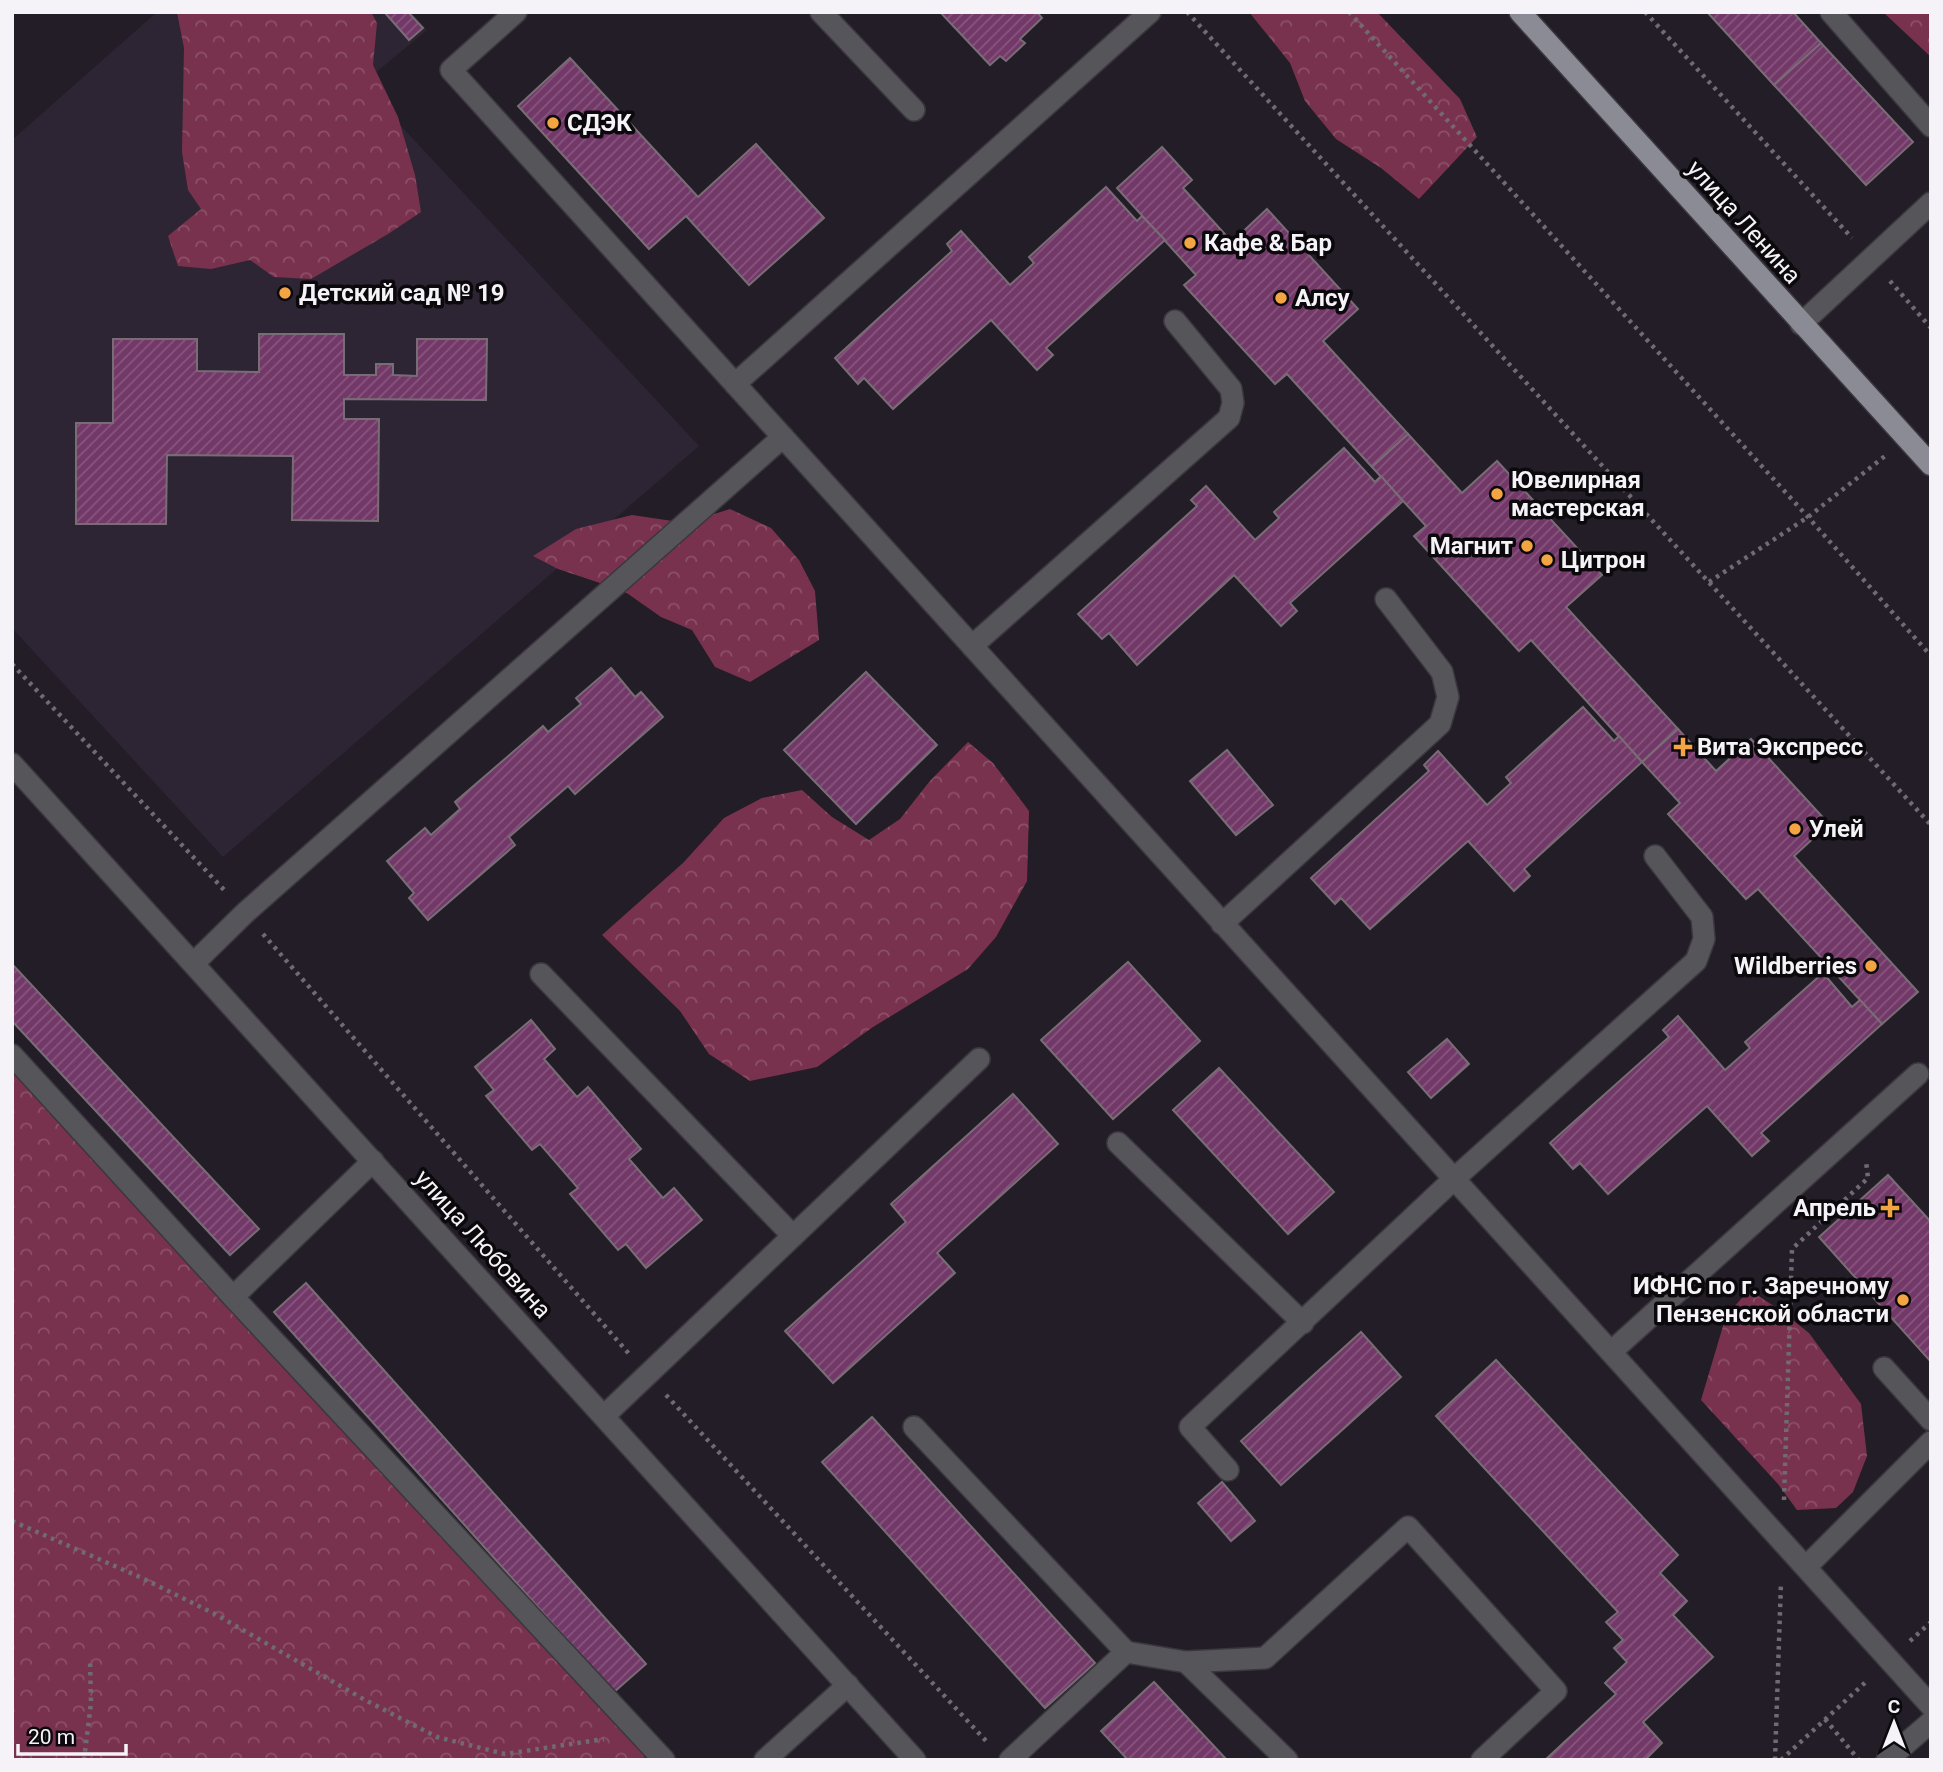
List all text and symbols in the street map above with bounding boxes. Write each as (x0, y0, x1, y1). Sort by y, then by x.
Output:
place label: СДЭК (567, 109, 632, 137)
marker: СДЭК (545, 115, 561, 131)
street label: улица Ленина (1681, 155, 1807, 289)
place label: Кафе & Бар (1204, 229, 1332, 257)
marker: Кафе & Бар (1182, 235, 1198, 251)
place label: Детский сад № 19 (299, 279, 505, 307)
place label: Алсу (1295, 284, 1350, 312)
marker: Детский сад № 19 (277, 285, 293, 301)
marker: Алсу (1273, 290, 1289, 306)
place label: Ювелирная мастерская (1511, 466, 1645, 522)
marker: Ювелирная мастерская (1489, 486, 1505, 502)
place label: Магнит (1430, 532, 1513, 560)
marker: Магнит (1519, 538, 1535, 554)
place label: Цитрон (1561, 546, 1646, 574)
marker: Цитрон (1539, 552, 1555, 568)
place label: Вита Экспресс (1697, 733, 1863, 761)
marker: Вита Экспресс (1675, 739, 1691, 755)
place label: Улей (1809, 815, 1864, 843)
marker: Улей (1787, 821, 1803, 837)
place label: Wildberries (1734, 952, 1857, 980)
marker: Wildberries (1863, 958, 1879, 974)
street label: улица Любовина (409, 1164, 557, 1324)
place label: Апрель (1793, 1194, 1876, 1222)
marker: Апрель (1882, 1200, 1898, 1216)
place label: ИФНС по г. Заречному Пензенской области (1633, 1272, 1890, 1328)
marker: ИФНС по г. Заречному Пензенской области (1895, 1292, 1911, 1308)
north arrow (1859, 1688, 1929, 1758)
text: С (1888, 1695, 1900, 1718)
scale bar (18, 1712, 126, 1756)
text: 20 m (28, 1725, 75, 1749)

